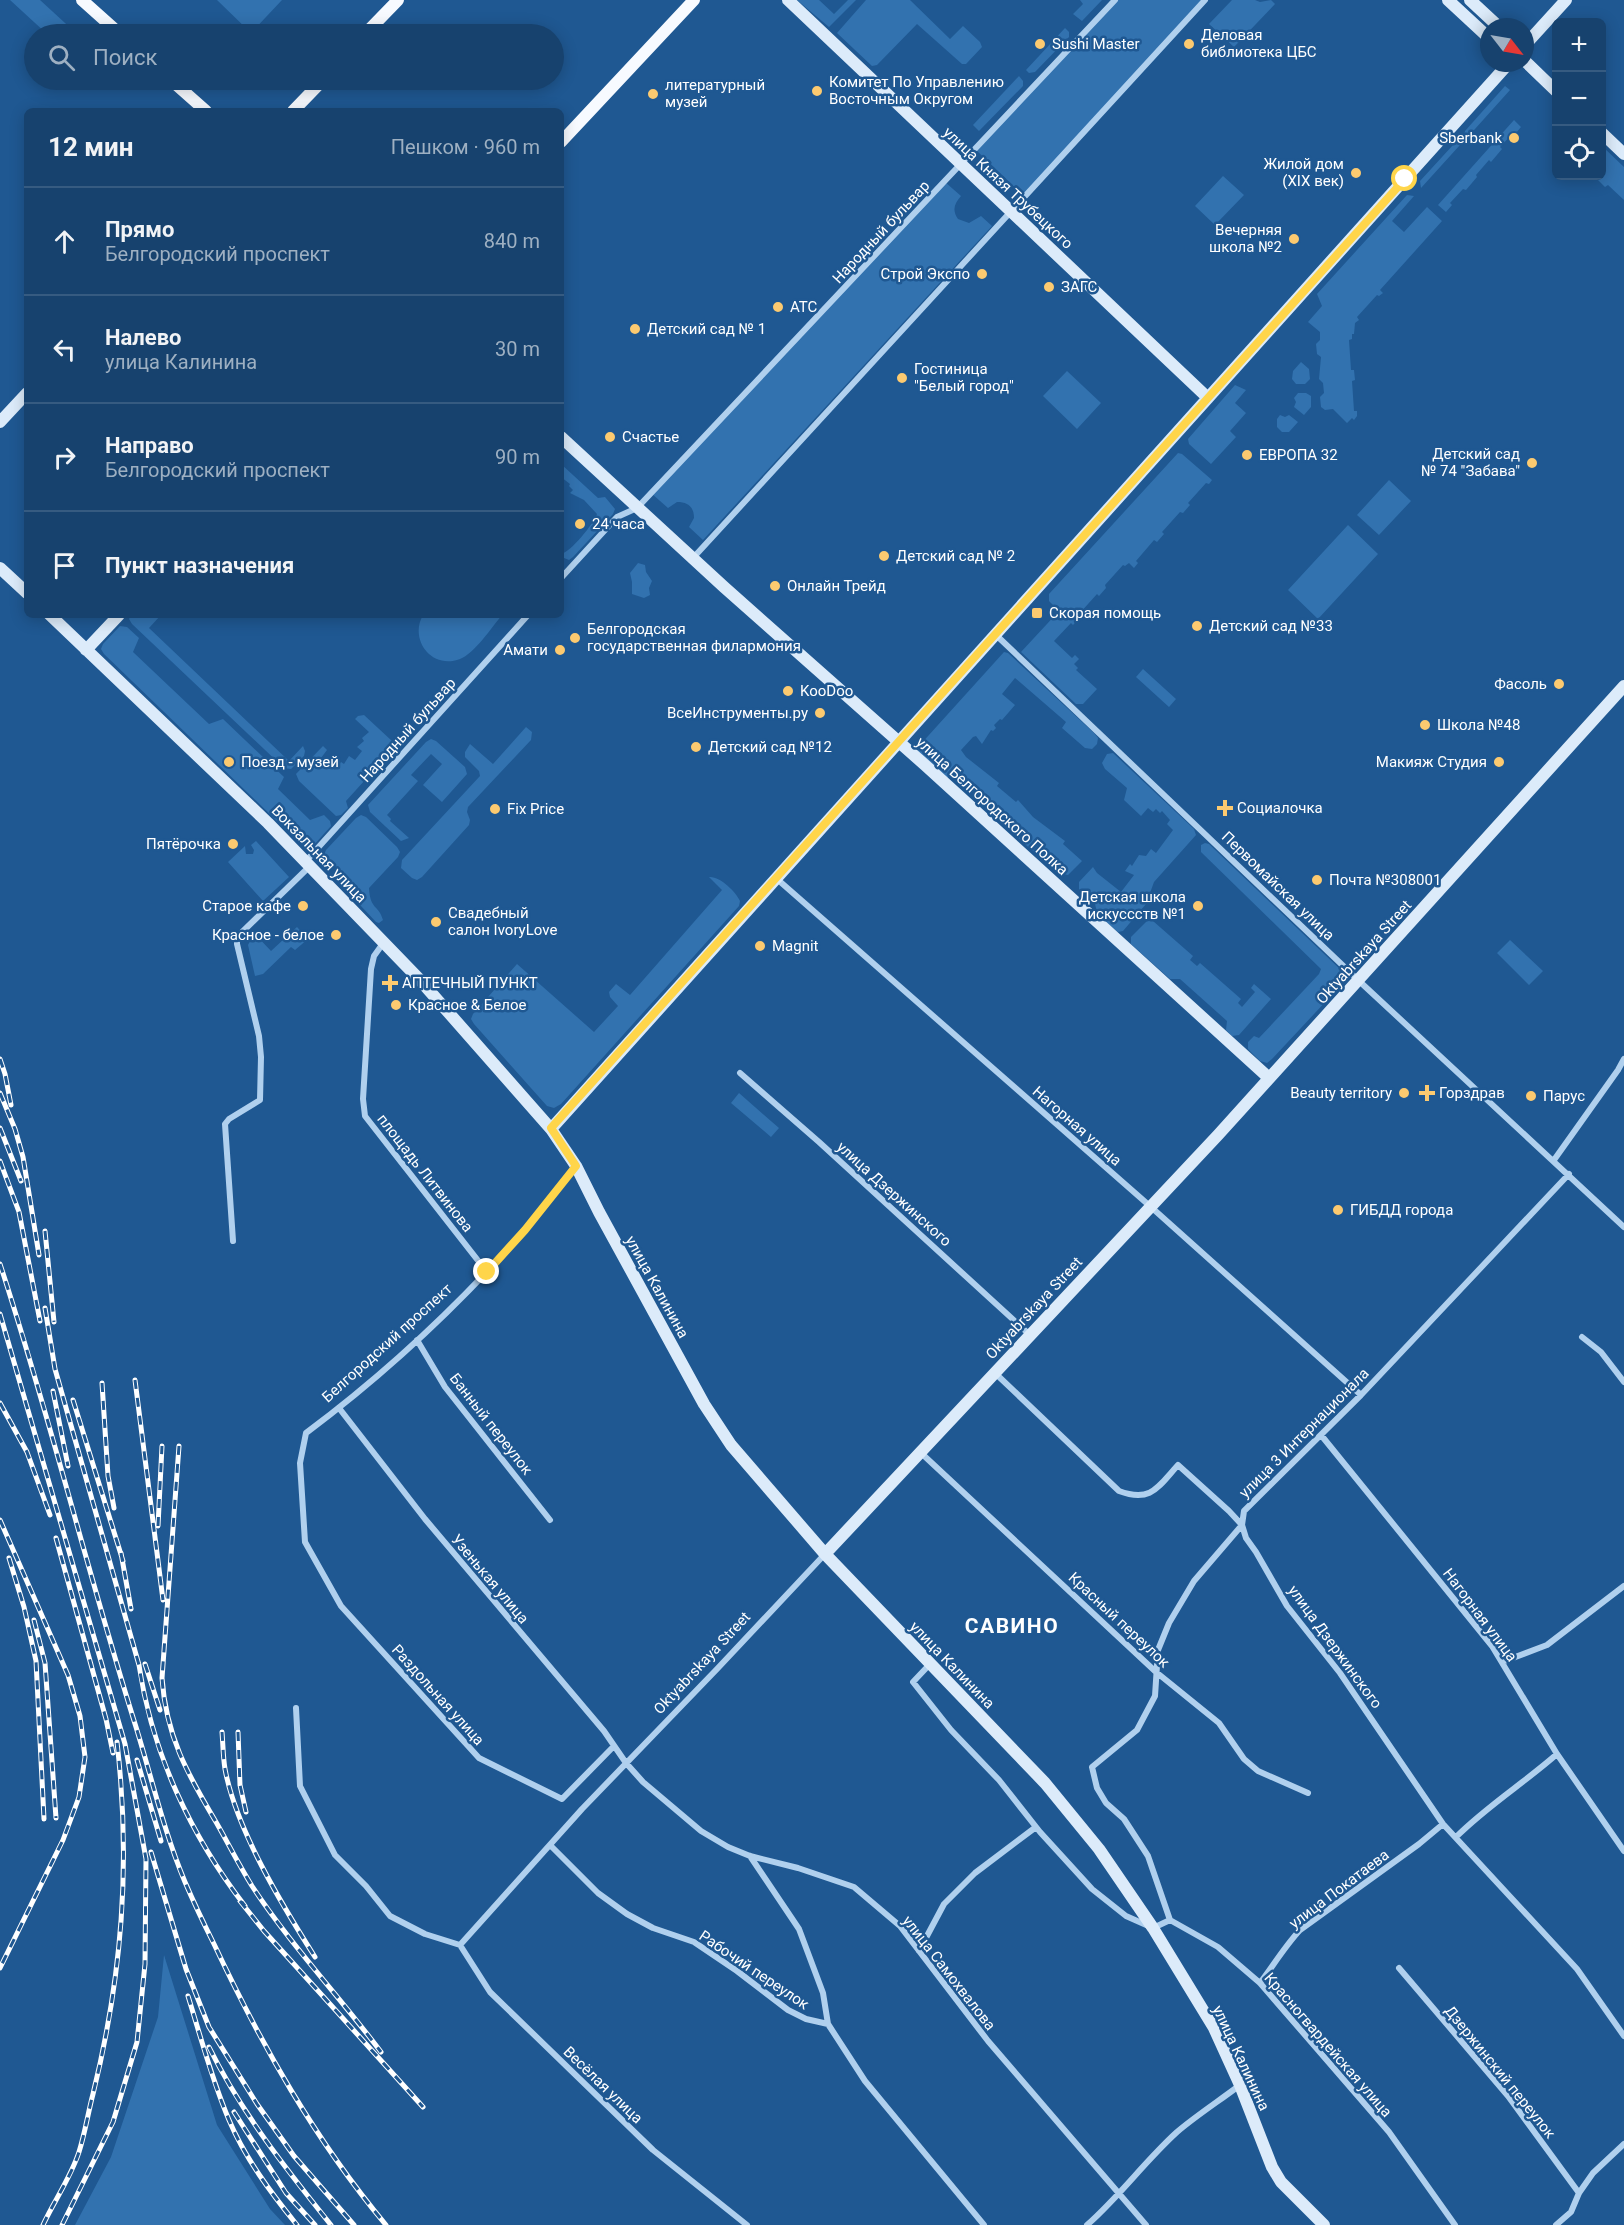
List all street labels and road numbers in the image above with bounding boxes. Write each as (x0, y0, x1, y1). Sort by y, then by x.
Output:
street label: улица Князя Трубецкого (940, 123, 1076, 253)
street label: Народный бульвар (829, 177, 933, 287)
street label: Народный бульвар (356, 674, 460, 786)
street label: улица Белгородского Полка (912, 733, 1072, 879)
street label: Вокзальная улица (268, 802, 370, 906)
street label: Первомайская улица (1218, 828, 1338, 944)
street label: Oktyabrskaya Street (1313, 896, 1415, 1008)
street label: Нагорная улица (1029, 1082, 1125, 1170)
street label: площадь Литвинова (373, 1110, 477, 1236)
street label: улица Дзержинского (833, 1138, 955, 1250)
street label: улица Калинина (621, 1233, 693, 1341)
street label: Oktyabrskaya Street (982, 1253, 1086, 1363)
street label: Белгородский проспект (318, 1280, 456, 1406)
street label: улица 3 Интернационала (1235, 1364, 1373, 1502)
street label: Банный переулок (446, 1370, 536, 1478)
street label: Узенькая улица (447, 1531, 533, 1627)
street label: Нагорная улица (1439, 1565, 1521, 1665)
street label: Красный переулок (1065, 1569, 1173, 1671)
street label: улица Дзержинского (1284, 1582, 1386, 1712)
street label: Oktyabrskaya Street (650, 1608, 754, 1718)
street label: улица Калинина (906, 1618, 998, 1712)
street label: Раздольная улица (388, 1641, 488, 1749)
street label: улица Покатаева (1286, 1846, 1392, 1932)
street label: улица Самохвалова (899, 1912, 999, 2034)
street label: Рабочий переулок (696, 1927, 812, 2013)
street label: Красногвардейская улица (1260, 1969, 1396, 2121)
street label: улица Калинина (1209, 2002, 1273, 2114)
street label: Дзержинский переулок (1441, 2002, 1559, 2142)
street label: Весёлая улица (560, 2043, 646, 2127)

